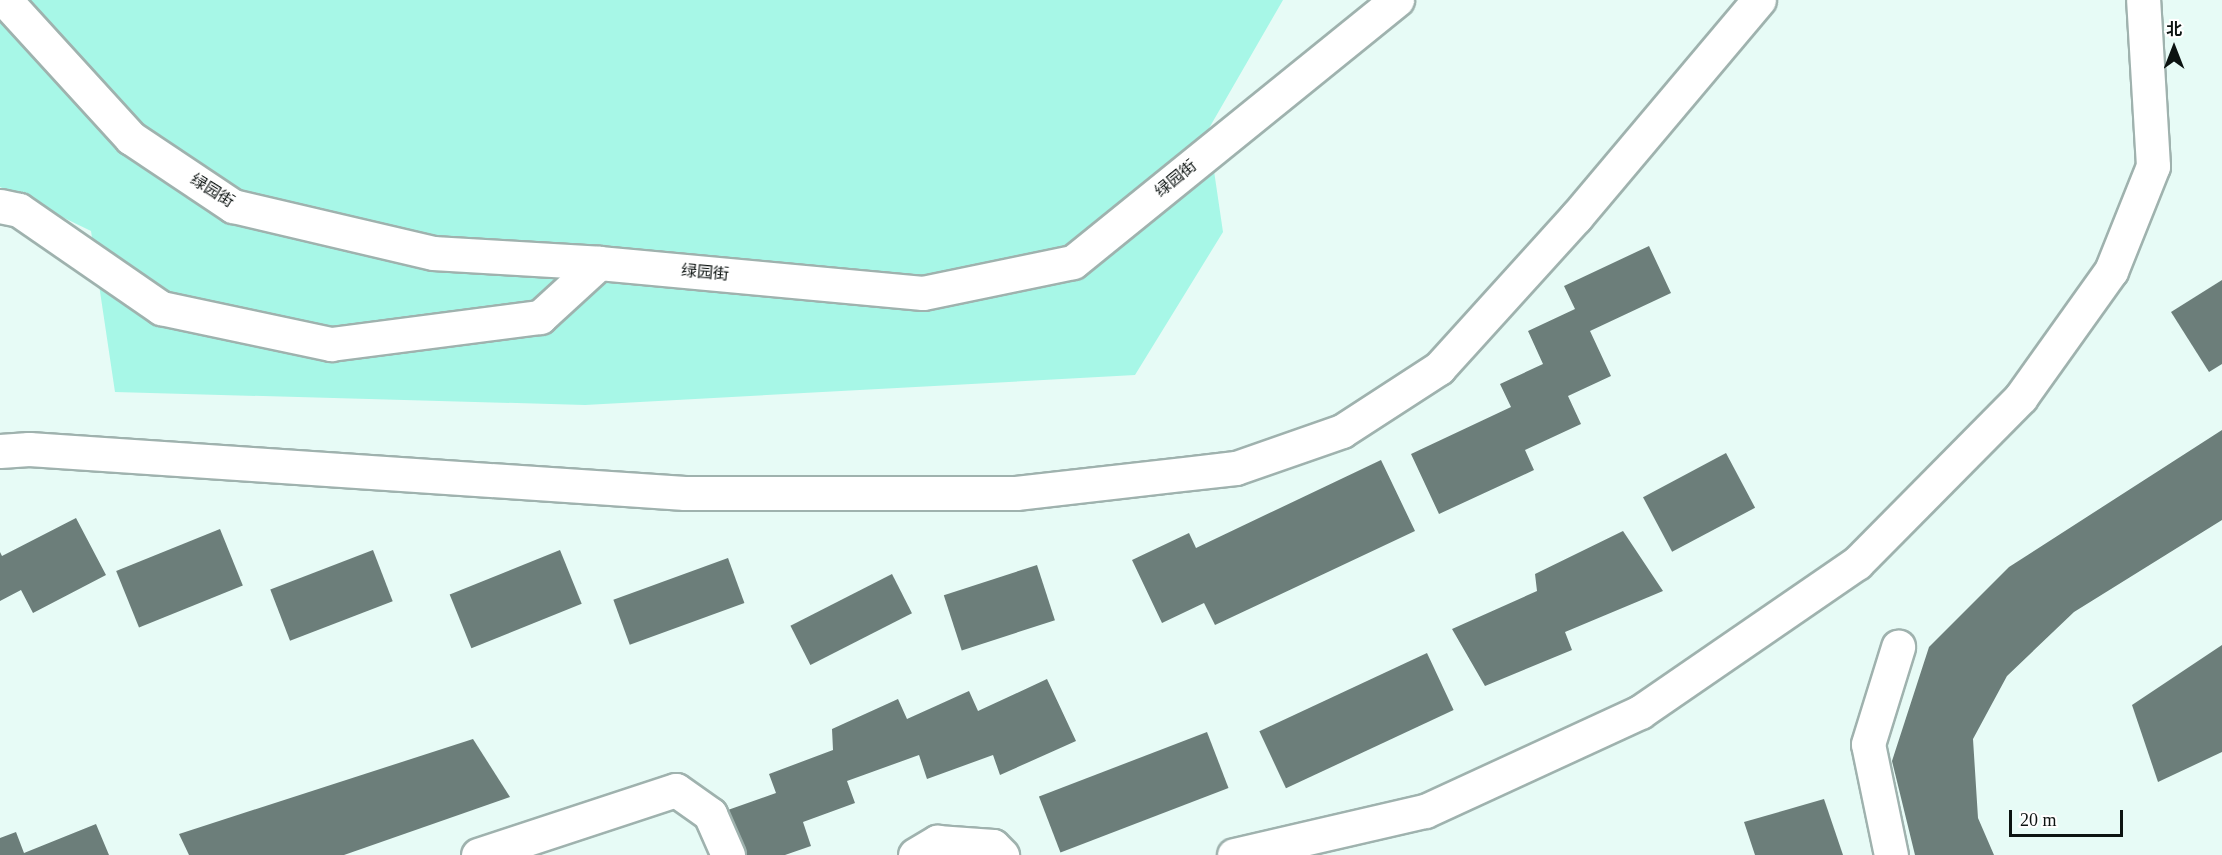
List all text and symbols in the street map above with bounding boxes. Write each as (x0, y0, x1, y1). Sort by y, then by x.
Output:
north arrow (2144, 18, 2204, 78)
text: 北 (2166, 21, 2182, 38)
street label: 绿园街 (1151, 156, 1201, 202)
street label: 绿园街 (187, 170, 237, 212)
street label: 绿园街 (680, 261, 730, 285)
scale bar (2012, 798, 2126, 836)
text: 20 m (2020, 810, 2057, 830)

